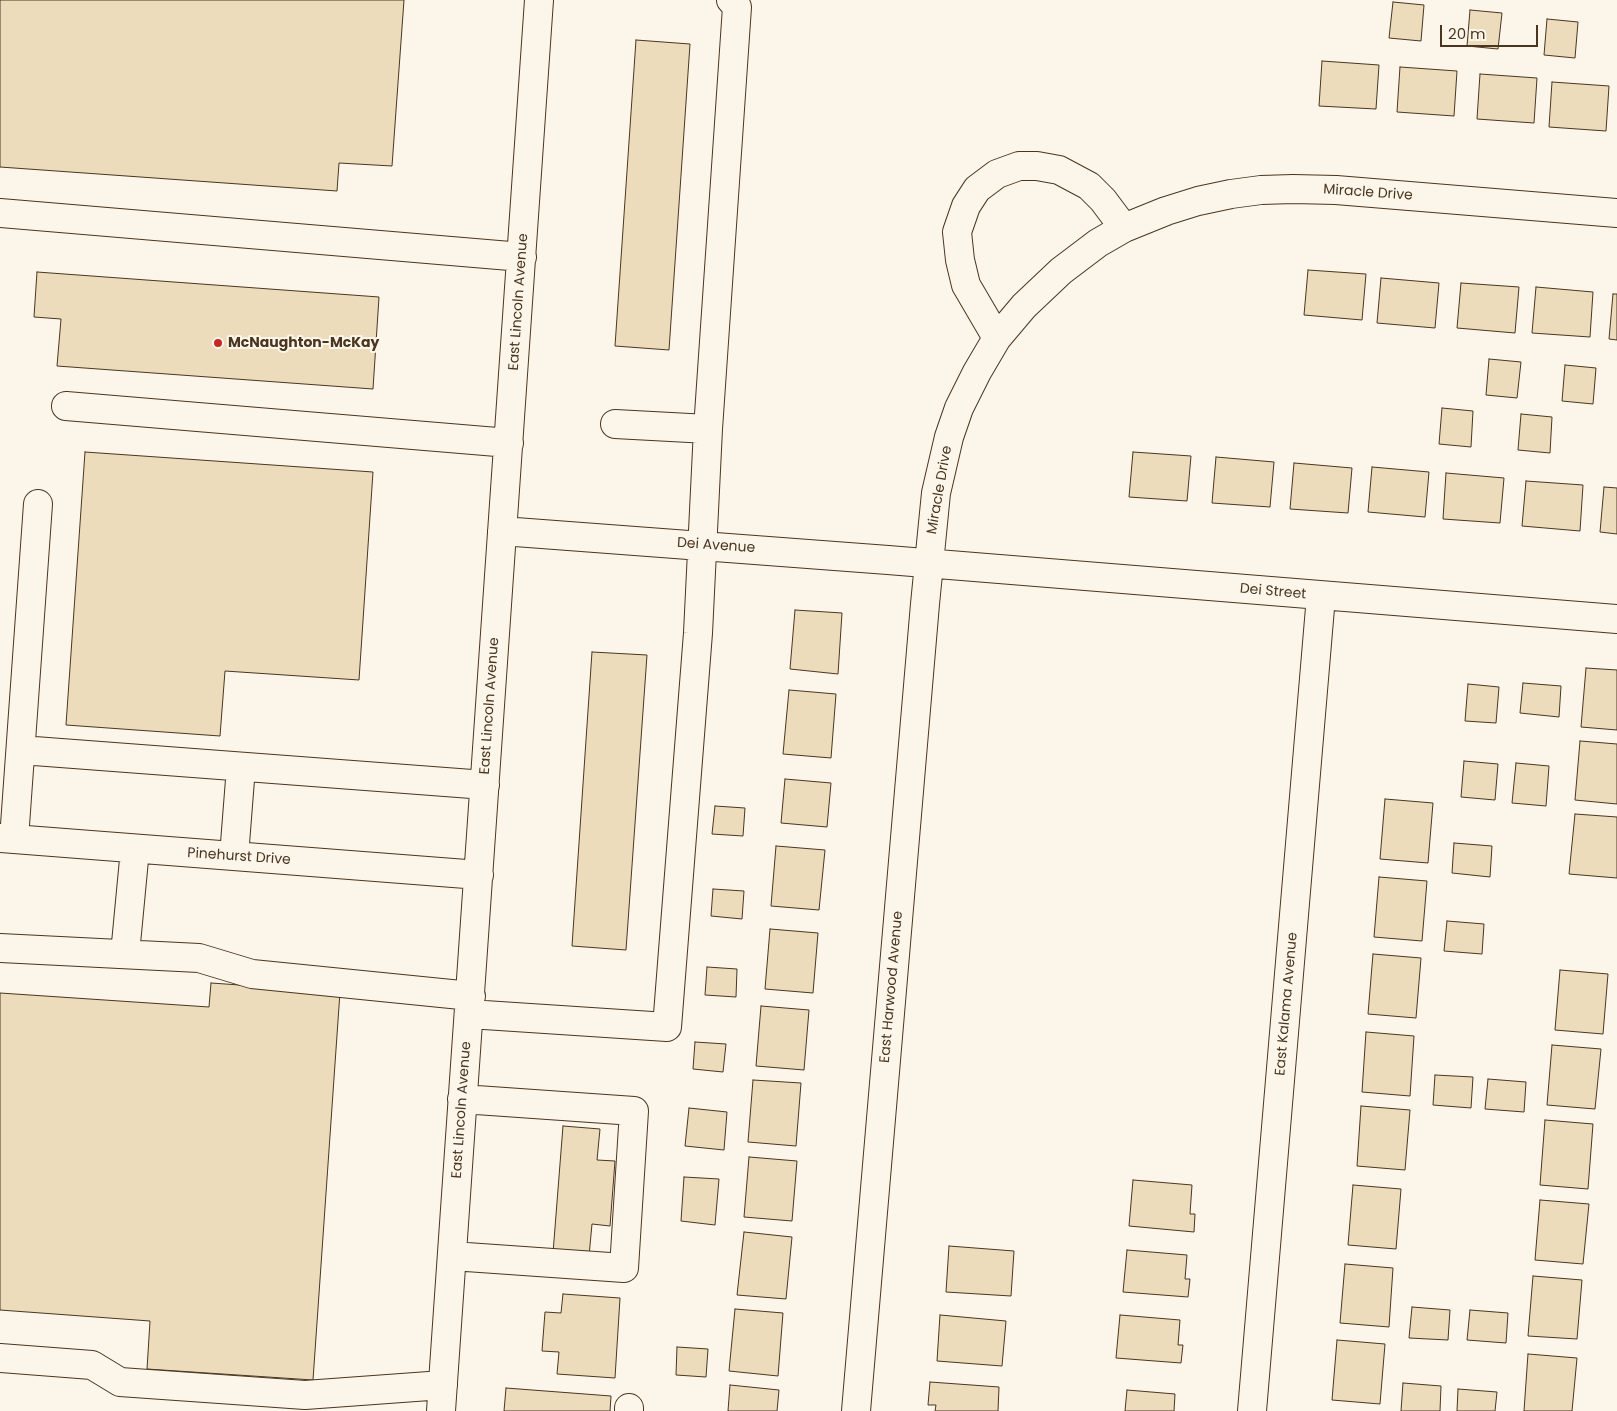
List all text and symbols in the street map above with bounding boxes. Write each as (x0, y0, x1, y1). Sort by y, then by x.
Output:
scale bar (1442, 15, 1540, 47)
text: 20 m (1448, 23, 1486, 44)
street label: Miracle Drive (1323, 181, 1413, 205)
street label: East Lincoln Avenue (506, 233, 532, 371)
place label: McNaughton-McKay (228, 335, 379, 351)
marker: McNaughton-McKay (212, 337, 224, 349)
street label: Miracle Drive (924, 444, 956, 536)
street label: Dei Avenue (676, 535, 756, 557)
street label: Dei Street (1239, 581, 1307, 603)
street label: East Lincoln Avenue (477, 637, 503, 775)
street label: Pinehurst Drive (187, 845, 291, 869)
street label: East Harwood Avenue (877, 910, 907, 1064)
street label: East Kalama Avenue (1272, 932, 1302, 1076)
street label: East Lincoln Avenue (449, 1041, 475, 1179)

